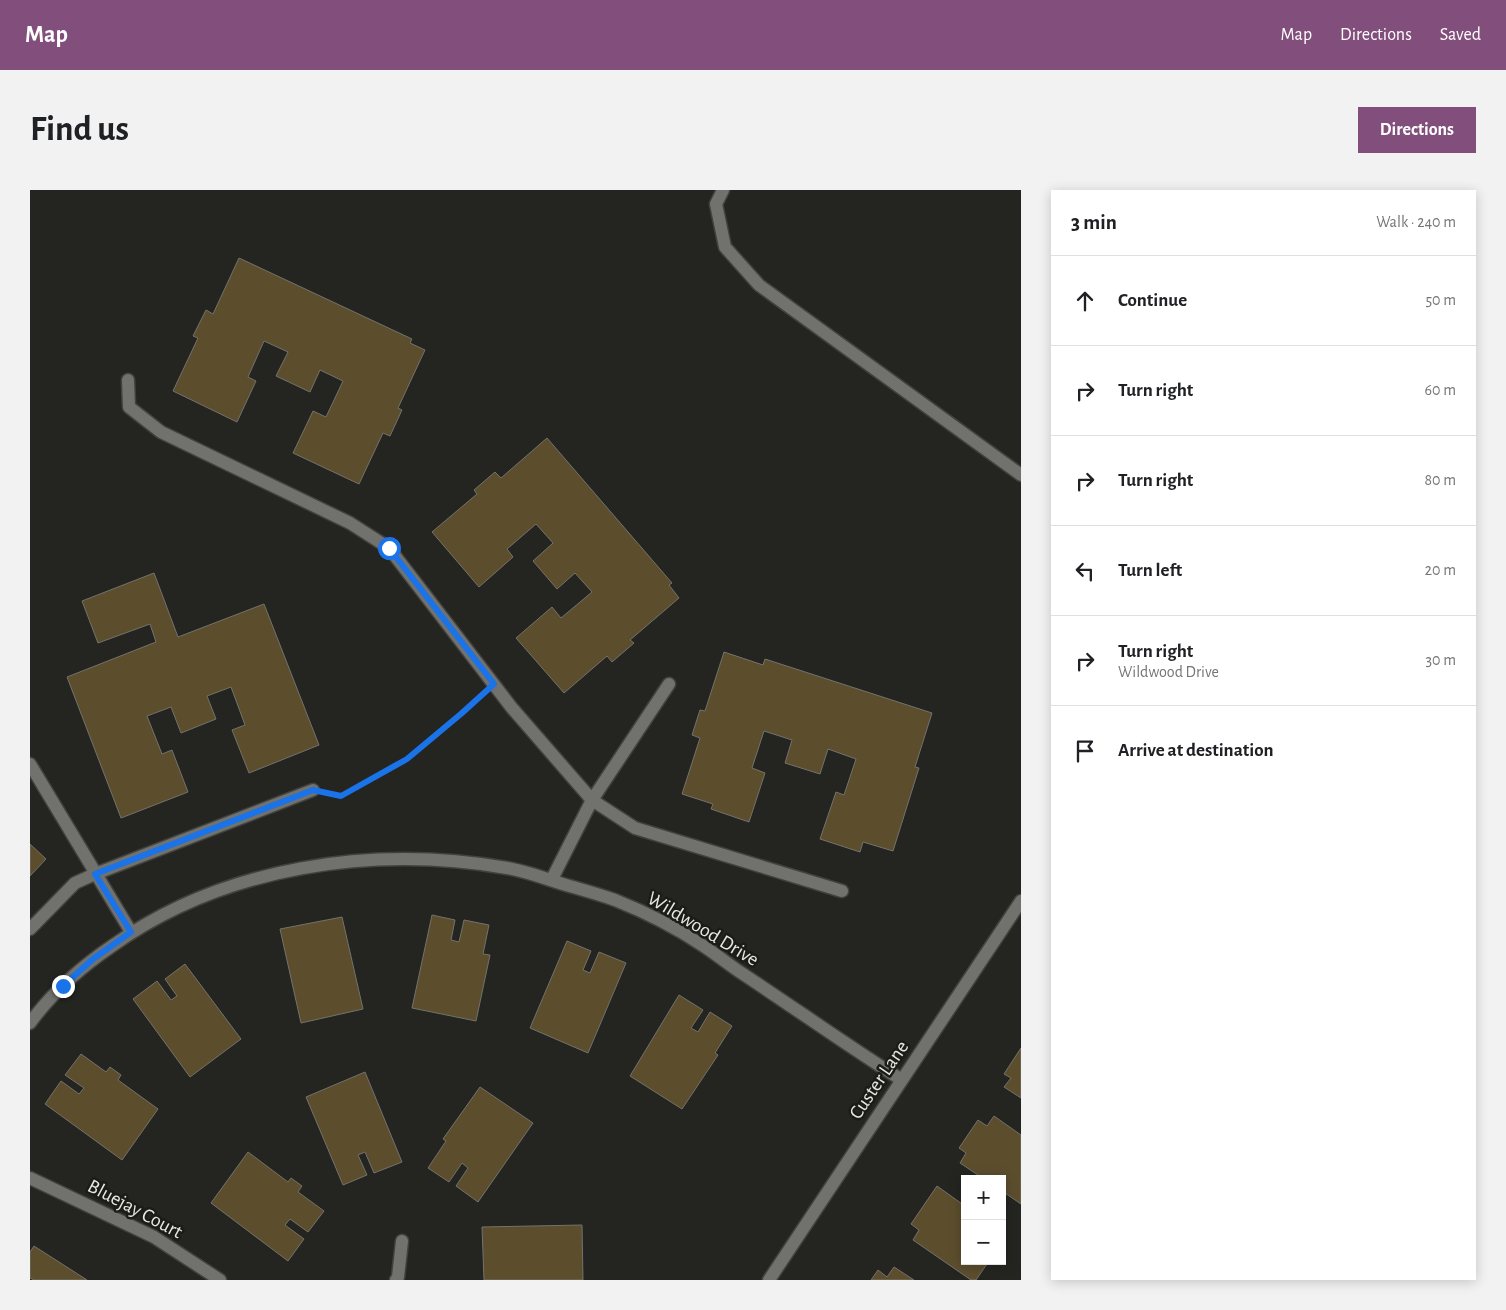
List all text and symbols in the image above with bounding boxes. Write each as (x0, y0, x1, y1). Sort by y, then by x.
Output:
text: Map (25, 23, 68, 47)
text: Map (1281, 26, 1312, 44)
text: Directions (1340, 26, 1412, 44)
text: Saved (1440, 26, 1481, 44)
button: Directions (1358, 107, 1476, 153)
text: Find us (30, 112, 129, 147)
text: 3 min (1071, 212, 1117, 233)
text: Walk · 240 m (1376, 214, 1456, 230)
icon: ahead (1071, 287, 1099, 315)
text: Continue (1118, 291, 1187, 310)
text: 50 m (1425, 292, 1456, 308)
icon: right (1071, 377, 1099, 405)
text: Turn right (1118, 381, 1193, 400)
text: 60 m (1425, 382, 1456, 398)
icon: right (1071, 467, 1099, 495)
text: Turn right (1118, 471, 1193, 490)
text: 80 m (1425, 472, 1456, 488)
route start (378, 537, 401, 560)
icon: left (1071, 557, 1099, 585)
text: Turn left (1118, 561, 1182, 580)
text: 20 m (1425, 562, 1456, 578)
text: Turn right (1118, 642, 1193, 661)
icon: right (1071, 647, 1099, 675)
text: 30 m (1426, 652, 1456, 668)
text: Wildwood Drive (1118, 664, 1219, 680)
icon: arrive (1071, 737, 1099, 765)
text: Arrive at destination (1118, 741, 1274, 760)
street label: Wildwood Drive (644, 888, 762, 970)
route end (52, 975, 75, 998)
street label: Custer Lane (846, 1037, 912, 1123)
map controls (961, 1175, 1006, 1265)
button: + (961, 1175, 1006, 1220)
street label: Bluejay Court (84, 1176, 186, 1242)
button: − (961, 1220, 1006, 1265)

